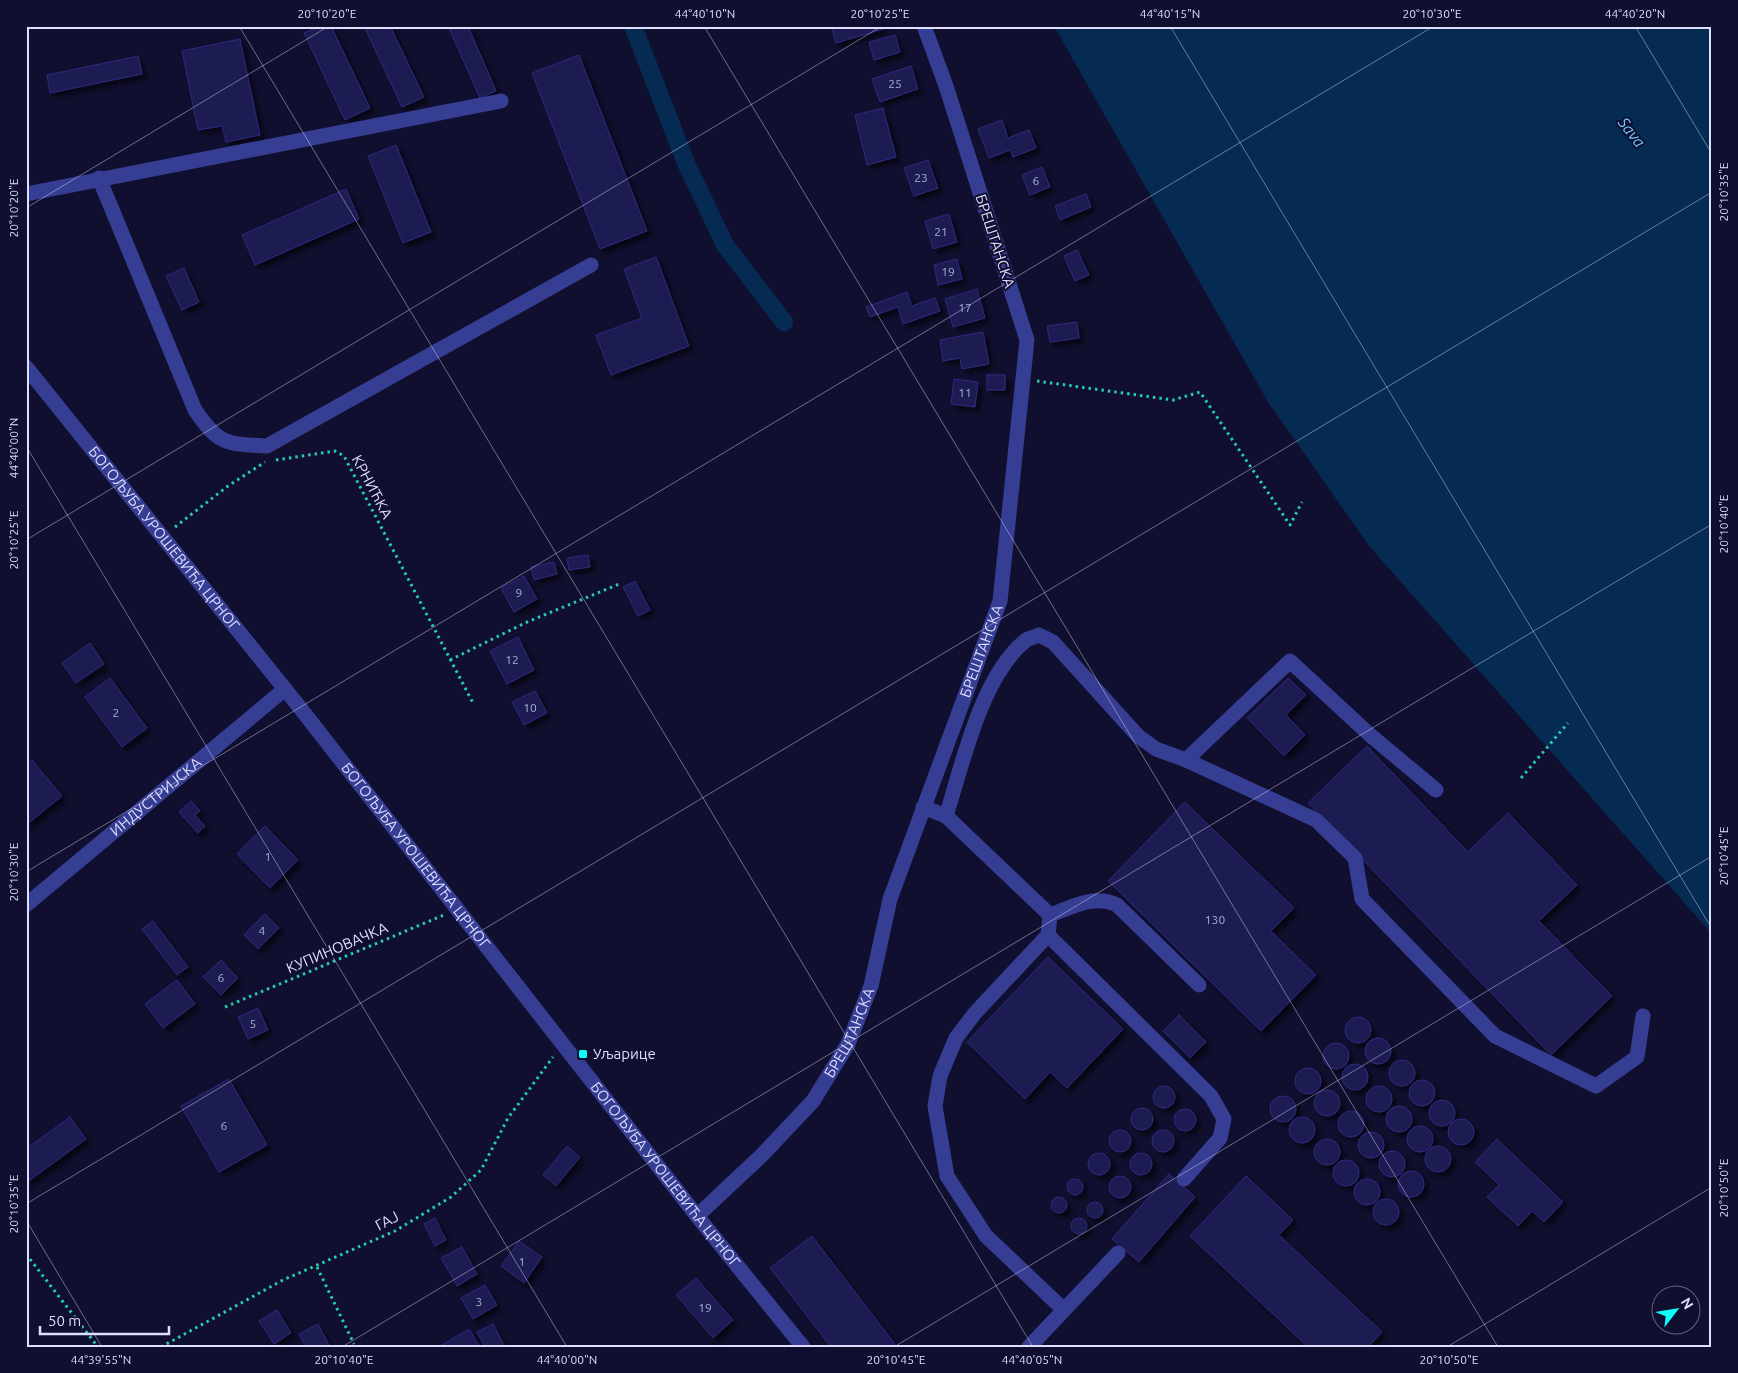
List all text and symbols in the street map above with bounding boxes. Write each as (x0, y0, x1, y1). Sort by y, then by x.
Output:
text: 20°10'20"E (298, 7, 357, 20)
text: 44°40'10"N (675, 7, 735, 20)
text: 20°10'25"E (851, 7, 910, 20)
text: 44°40'15"N (1140, 7, 1200, 20)
text: 20°10'30"E (1403, 7, 1462, 20)
text: 44°40'20"N (1605, 7, 1665, 20)
house number: 25 (888, 77, 902, 90)
water label: Sava (1614, 113, 1649, 151)
text: 20°10'35"E (1717, 162, 1730, 221)
house number: 23 (914, 171, 928, 184)
house number: 6 (1033, 174, 1040, 187)
text: 20°10'20"E (7, 178, 20, 237)
street label: БРЕШТАНСКА (972, 192, 1019, 290)
house number: 21 (934, 225, 948, 238)
house number: 19 (941, 265, 955, 278)
house number: 17 (958, 301, 972, 314)
house number: 11 (958, 386, 972, 399)
text: 44°40'00"N (7, 418, 20, 478)
street label: БОГОЉУБА УРОШЕВИЋА ЦРНОГ (85, 443, 244, 634)
street label: КРНИЋКА (349, 452, 396, 522)
text: 20°10'40"E (1717, 494, 1730, 553)
text: 20°10'25"E (7, 510, 20, 569)
house number: 9 (516, 586, 522, 599)
street label: БРЕШТАНСКА (956, 602, 1006, 700)
house number: 12 (505, 653, 519, 666)
house number: 10 (523, 701, 537, 714)
house number: 2 (113, 706, 119, 719)
street label: ИНДУСТРИЈСКА (106, 753, 205, 839)
street label: БОГОЉУБА УРОШЕВИЋА ЦРНОГ (338, 759, 494, 952)
text: 20°10'45"E (1717, 826, 1730, 885)
text: 20°10'30"E (7, 842, 20, 901)
house number: 1 (265, 850, 271, 863)
house number: 130 (1205, 913, 1225, 926)
street label: КУПИНОВАЧКА (284, 918, 390, 977)
house number: 4 (259, 924, 266, 937)
house number: 6 (218, 971, 225, 984)
street label: БРЕШТАНСКА (820, 985, 877, 1081)
house number: 5 (250, 1017, 256, 1030)
place label: Уљарице (593, 1045, 656, 1062)
marker: Уљарице (577, 1048, 589, 1060)
street label: БОГОЉУБА УРОШЕВИЋА ЦРНОГ (587, 1078, 744, 1271)
house number: 6 (221, 1119, 228, 1132)
text: 20°10'50"E (1717, 1158, 1730, 1217)
text: 20°10'35"E (7, 1174, 20, 1233)
street label: ГАЈ (372, 1207, 401, 1234)
house number: 1 (519, 1255, 525, 1268)
north arrow (1650, 1286, 1700, 1336)
house number: 3 (476, 1295, 482, 1308)
text: N (1678, 1295, 1697, 1312)
house number: 19 (698, 1301, 712, 1314)
scale bar (40, 1303, 169, 1335)
text: 50 m (48, 1312, 81, 1329)
text: 44°39'55"N (71, 1353, 131, 1366)
text: 20°10'40"E (315, 1353, 374, 1366)
text: 44°40'00"N (537, 1353, 597, 1366)
text: 20°10'45"E (867, 1353, 926, 1366)
text: 44°40'05"N (1002, 1353, 1062, 1366)
text: 20°10'50"E (1420, 1353, 1479, 1366)

